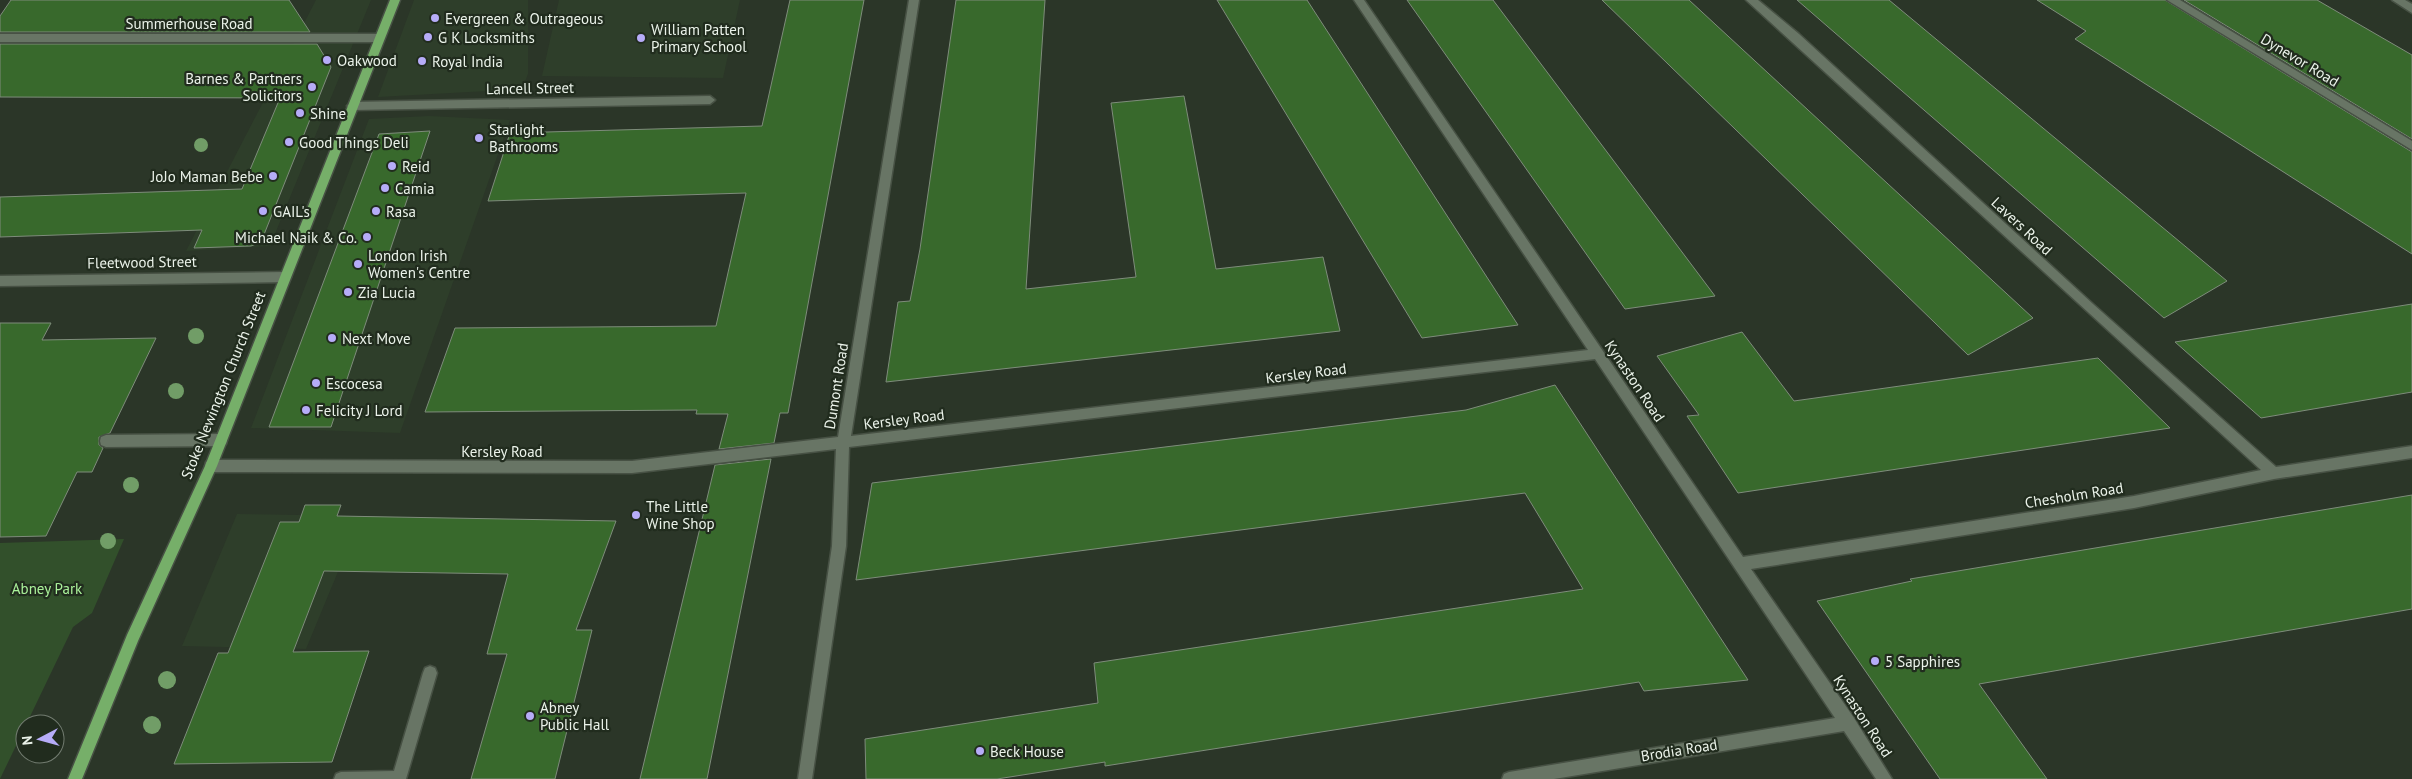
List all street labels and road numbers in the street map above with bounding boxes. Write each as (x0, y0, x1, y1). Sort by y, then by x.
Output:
street label: Summerhouse Road (125, 14, 253, 33)
street label: Dynevor Road (2257, 29, 2343, 91)
street label: Lancell Street (486, 78, 574, 98)
street label: Lavers Road (1987, 193, 2057, 259)
street label: Fleetwood Street (87, 252, 197, 272)
street label: Stoke Newington Church Street (177, 288, 269, 482)
street label: Kynaston Road (1601, 337, 1669, 425)
street label: Dumont Road (820, 341, 852, 431)
street label: Kersley Road (1264, 359, 1348, 387)
street label: Kersley Road (862, 405, 946, 433)
street label: Kersley Road (461, 442, 543, 461)
street label: Chesholm Road (2023, 478, 2125, 512)
street label: Kynaston Road (1829, 671, 1897, 761)
street label: Brodia Road (1639, 735, 1719, 765)

